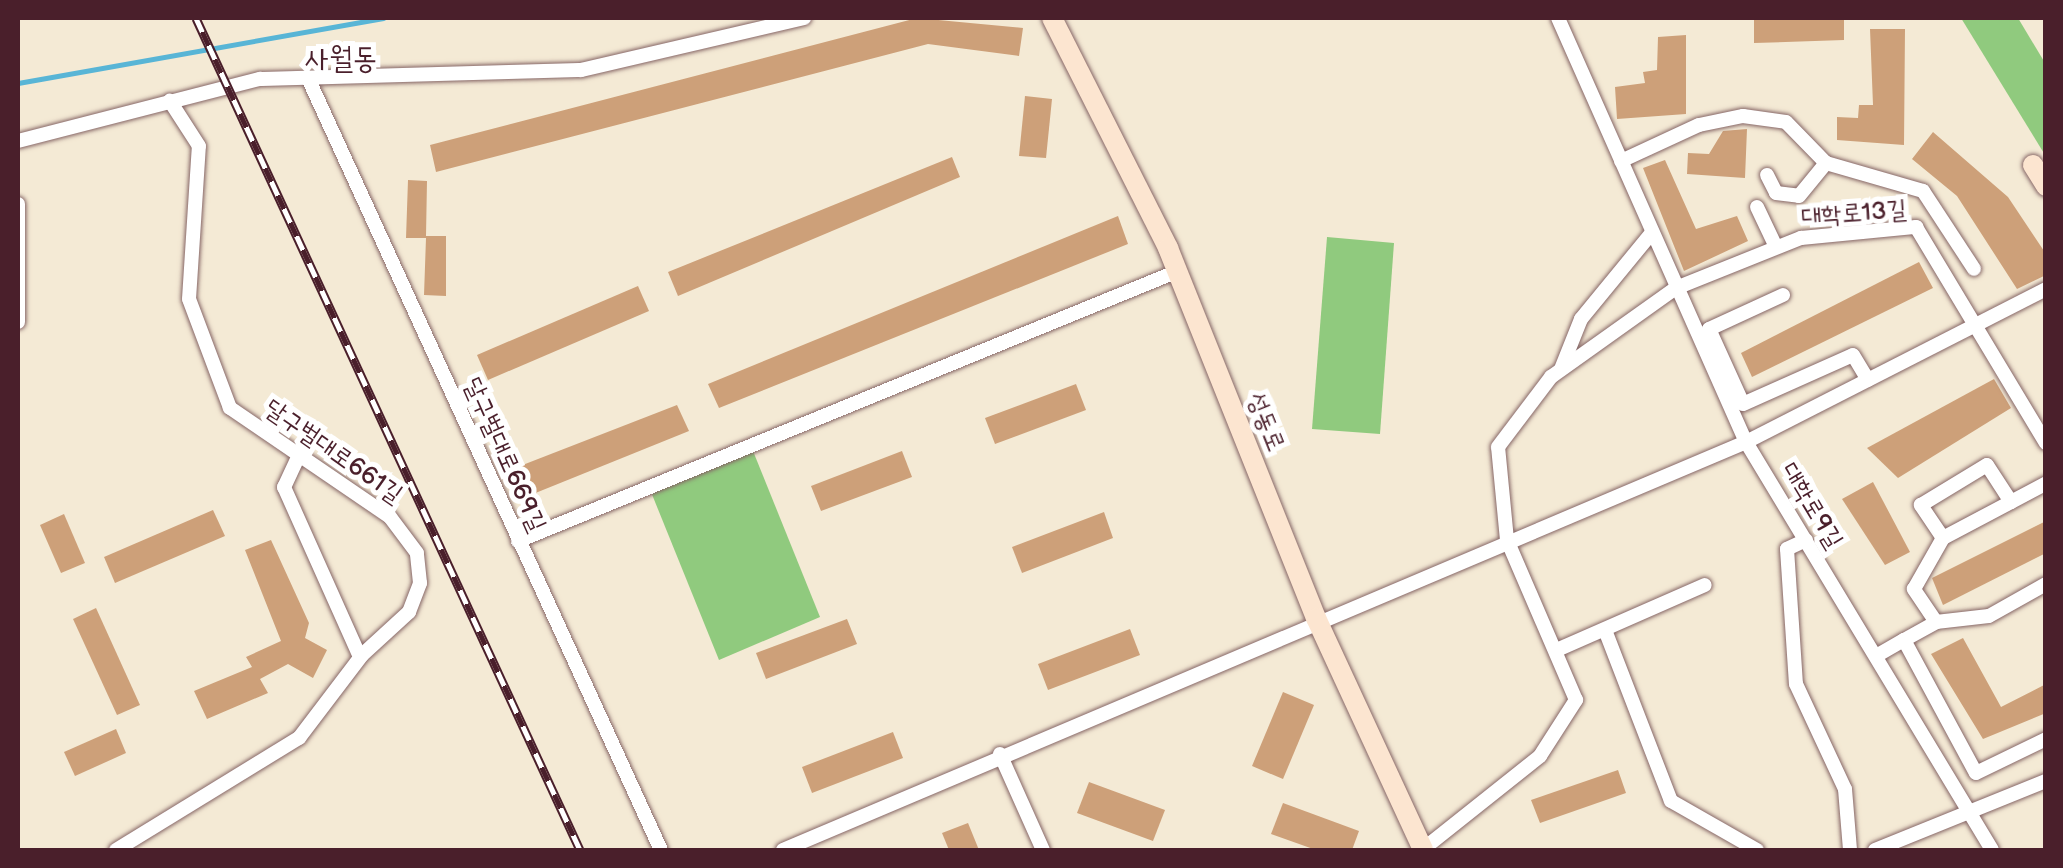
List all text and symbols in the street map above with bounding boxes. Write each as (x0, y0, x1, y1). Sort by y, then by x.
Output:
district label: 사월동 (305, 41, 377, 77)
street label: 대학로13길 (1800, 195, 1908, 233)
street label: 달구벌대로669길 (457, 373, 551, 537)
street label: 성동로 (1240, 388, 1290, 456)
street label: 달구벌대로661길 (258, 394, 408, 510)
street label: 대학로9길 (1774, 458, 1848, 554)

